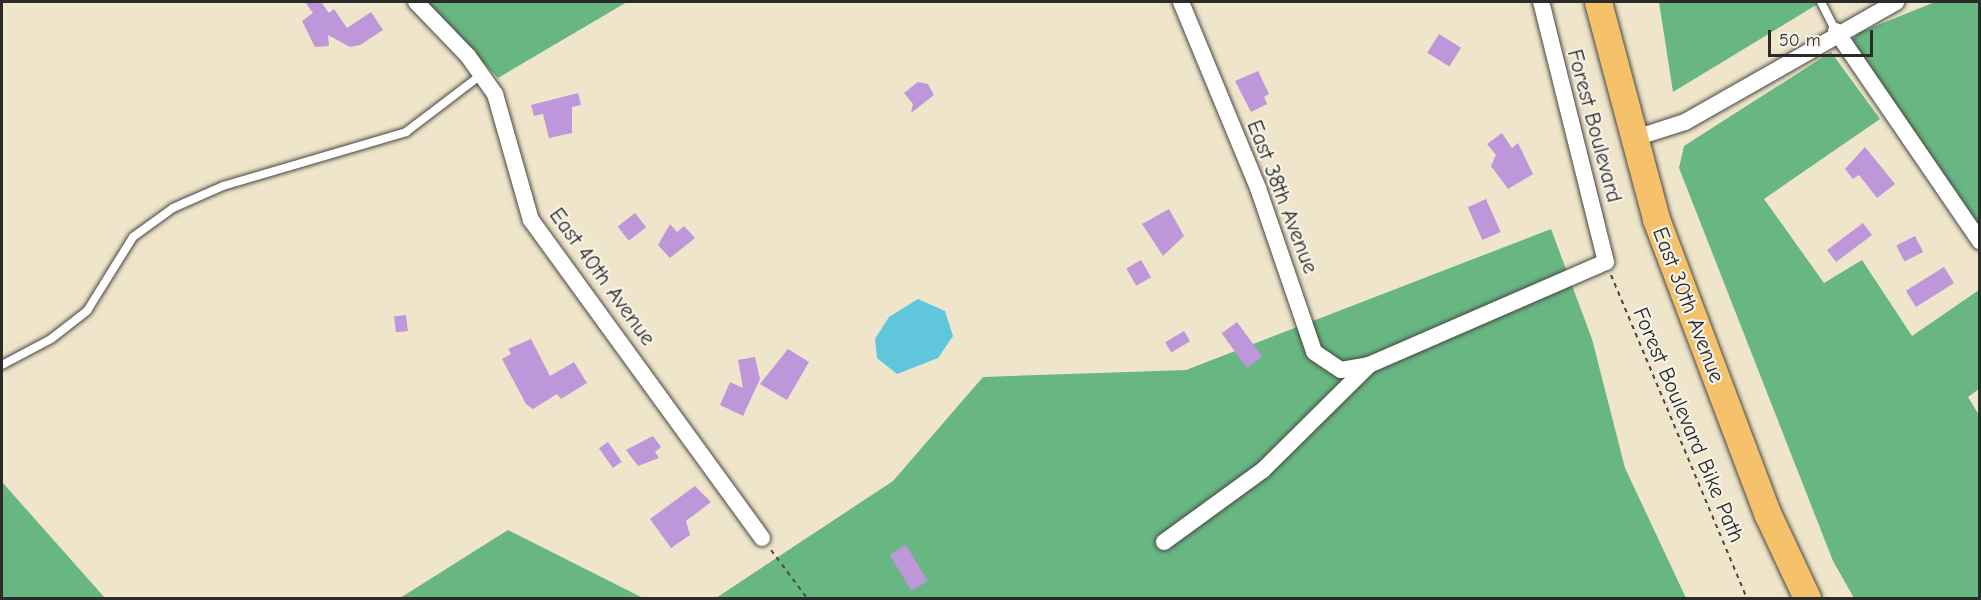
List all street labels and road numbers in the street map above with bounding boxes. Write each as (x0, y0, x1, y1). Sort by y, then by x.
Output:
street label: Forest Boulevard (1561, 47, 1627, 205)
street label: East 38th Avenue (1241, 117, 1323, 277)
street label: East 40th Avenue (543, 203, 661, 351)
street label: East 30th Avenue (1646, 224, 1730, 386)
street label: Forest Boulevard Bike Path (1626, 303, 1750, 547)

